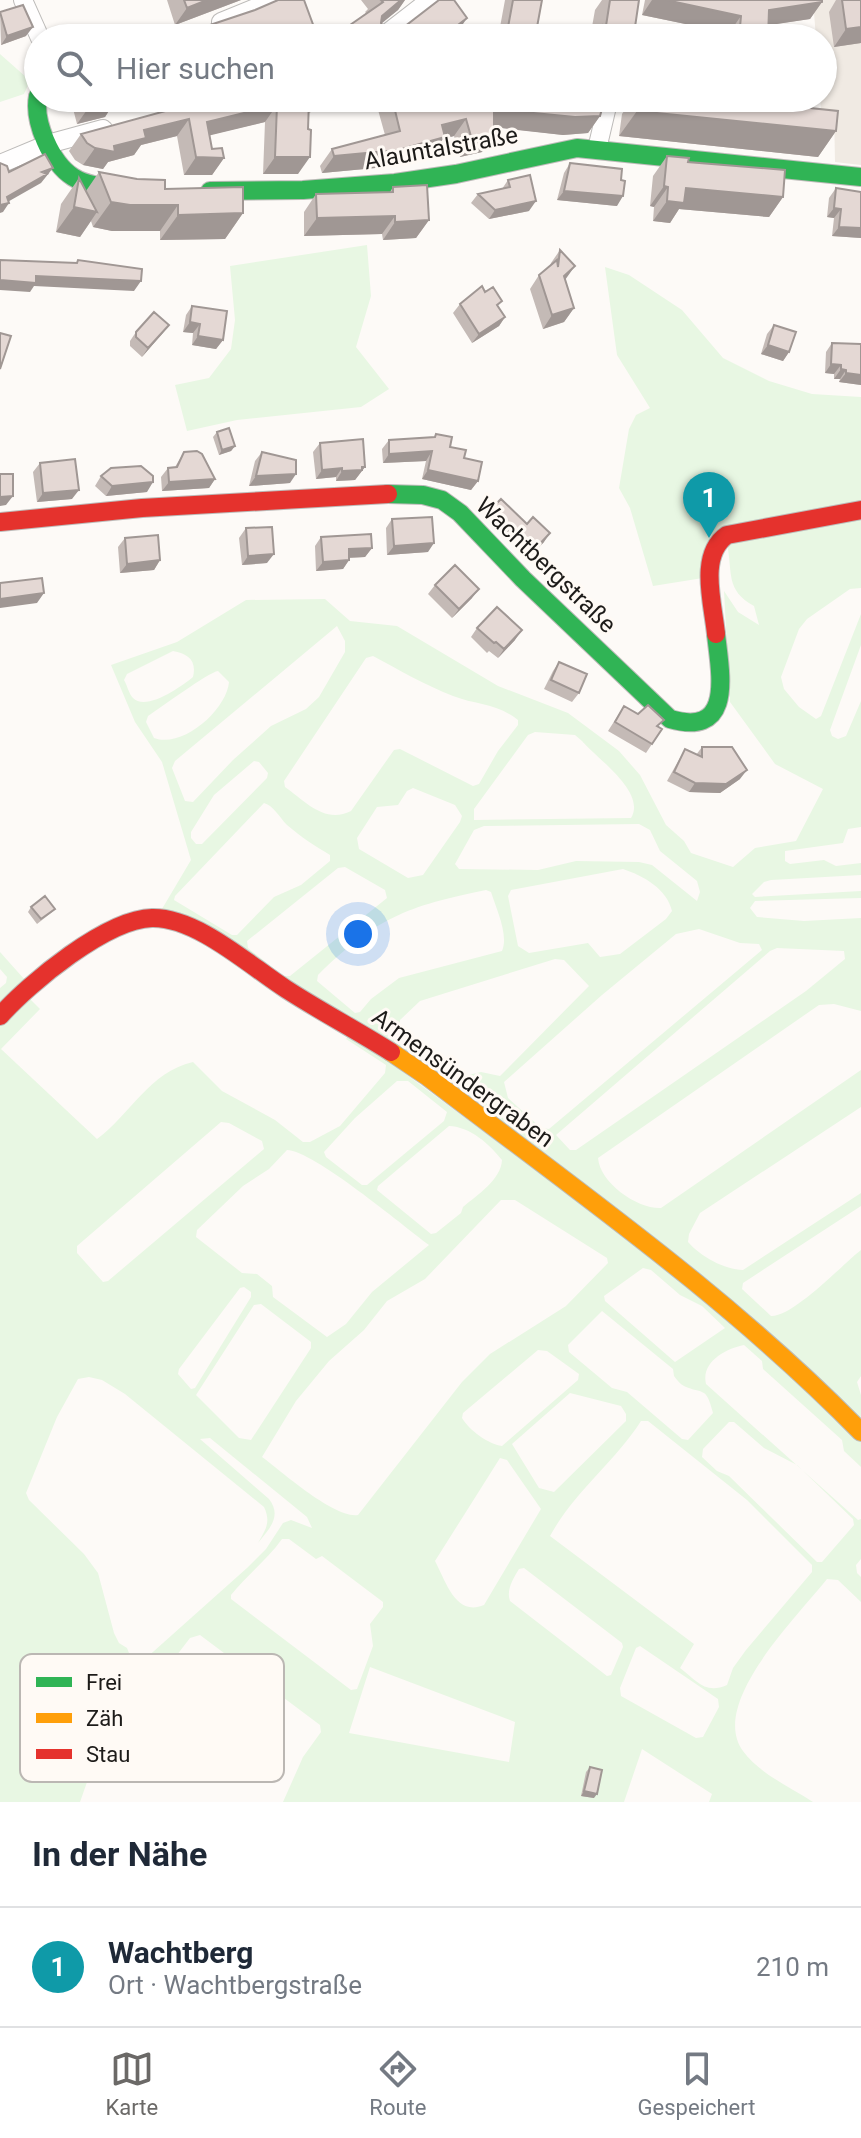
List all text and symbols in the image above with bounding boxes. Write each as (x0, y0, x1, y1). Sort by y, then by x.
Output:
search box (24, 24, 837, 112)
icon: search (52, 46, 96, 90)
text: Hier suchen (116, 51, 275, 86)
street label: Alauntalstraße (362, 121, 520, 175)
pin: 1 (683, 472, 735, 538)
street label: Wachtbergstraße (470, 491, 622, 639)
your location (338, 914, 378, 954)
street label: Armensündergraben (367, 1003, 559, 1153)
legend (20, 1654, 284, 1782)
text: Frei (86, 1670, 122, 1695)
text: Zäh (86, 1706, 123, 1731)
text: Stau (86, 1742, 130, 1767)
text: In der Nähe (32, 1834, 207, 1874)
text: Wachtberg (108, 1935, 253, 1970)
text: 1 (51, 1952, 65, 1982)
text: 210 m (756, 1952, 829, 1982)
text: Ort · Wachtbergstraße (108, 1970, 362, 2000)
tab: Karte (106, 2047, 158, 2120)
tab: Route (369, 2047, 426, 2120)
tab: Gespeichert (638, 2047, 755, 2120)

